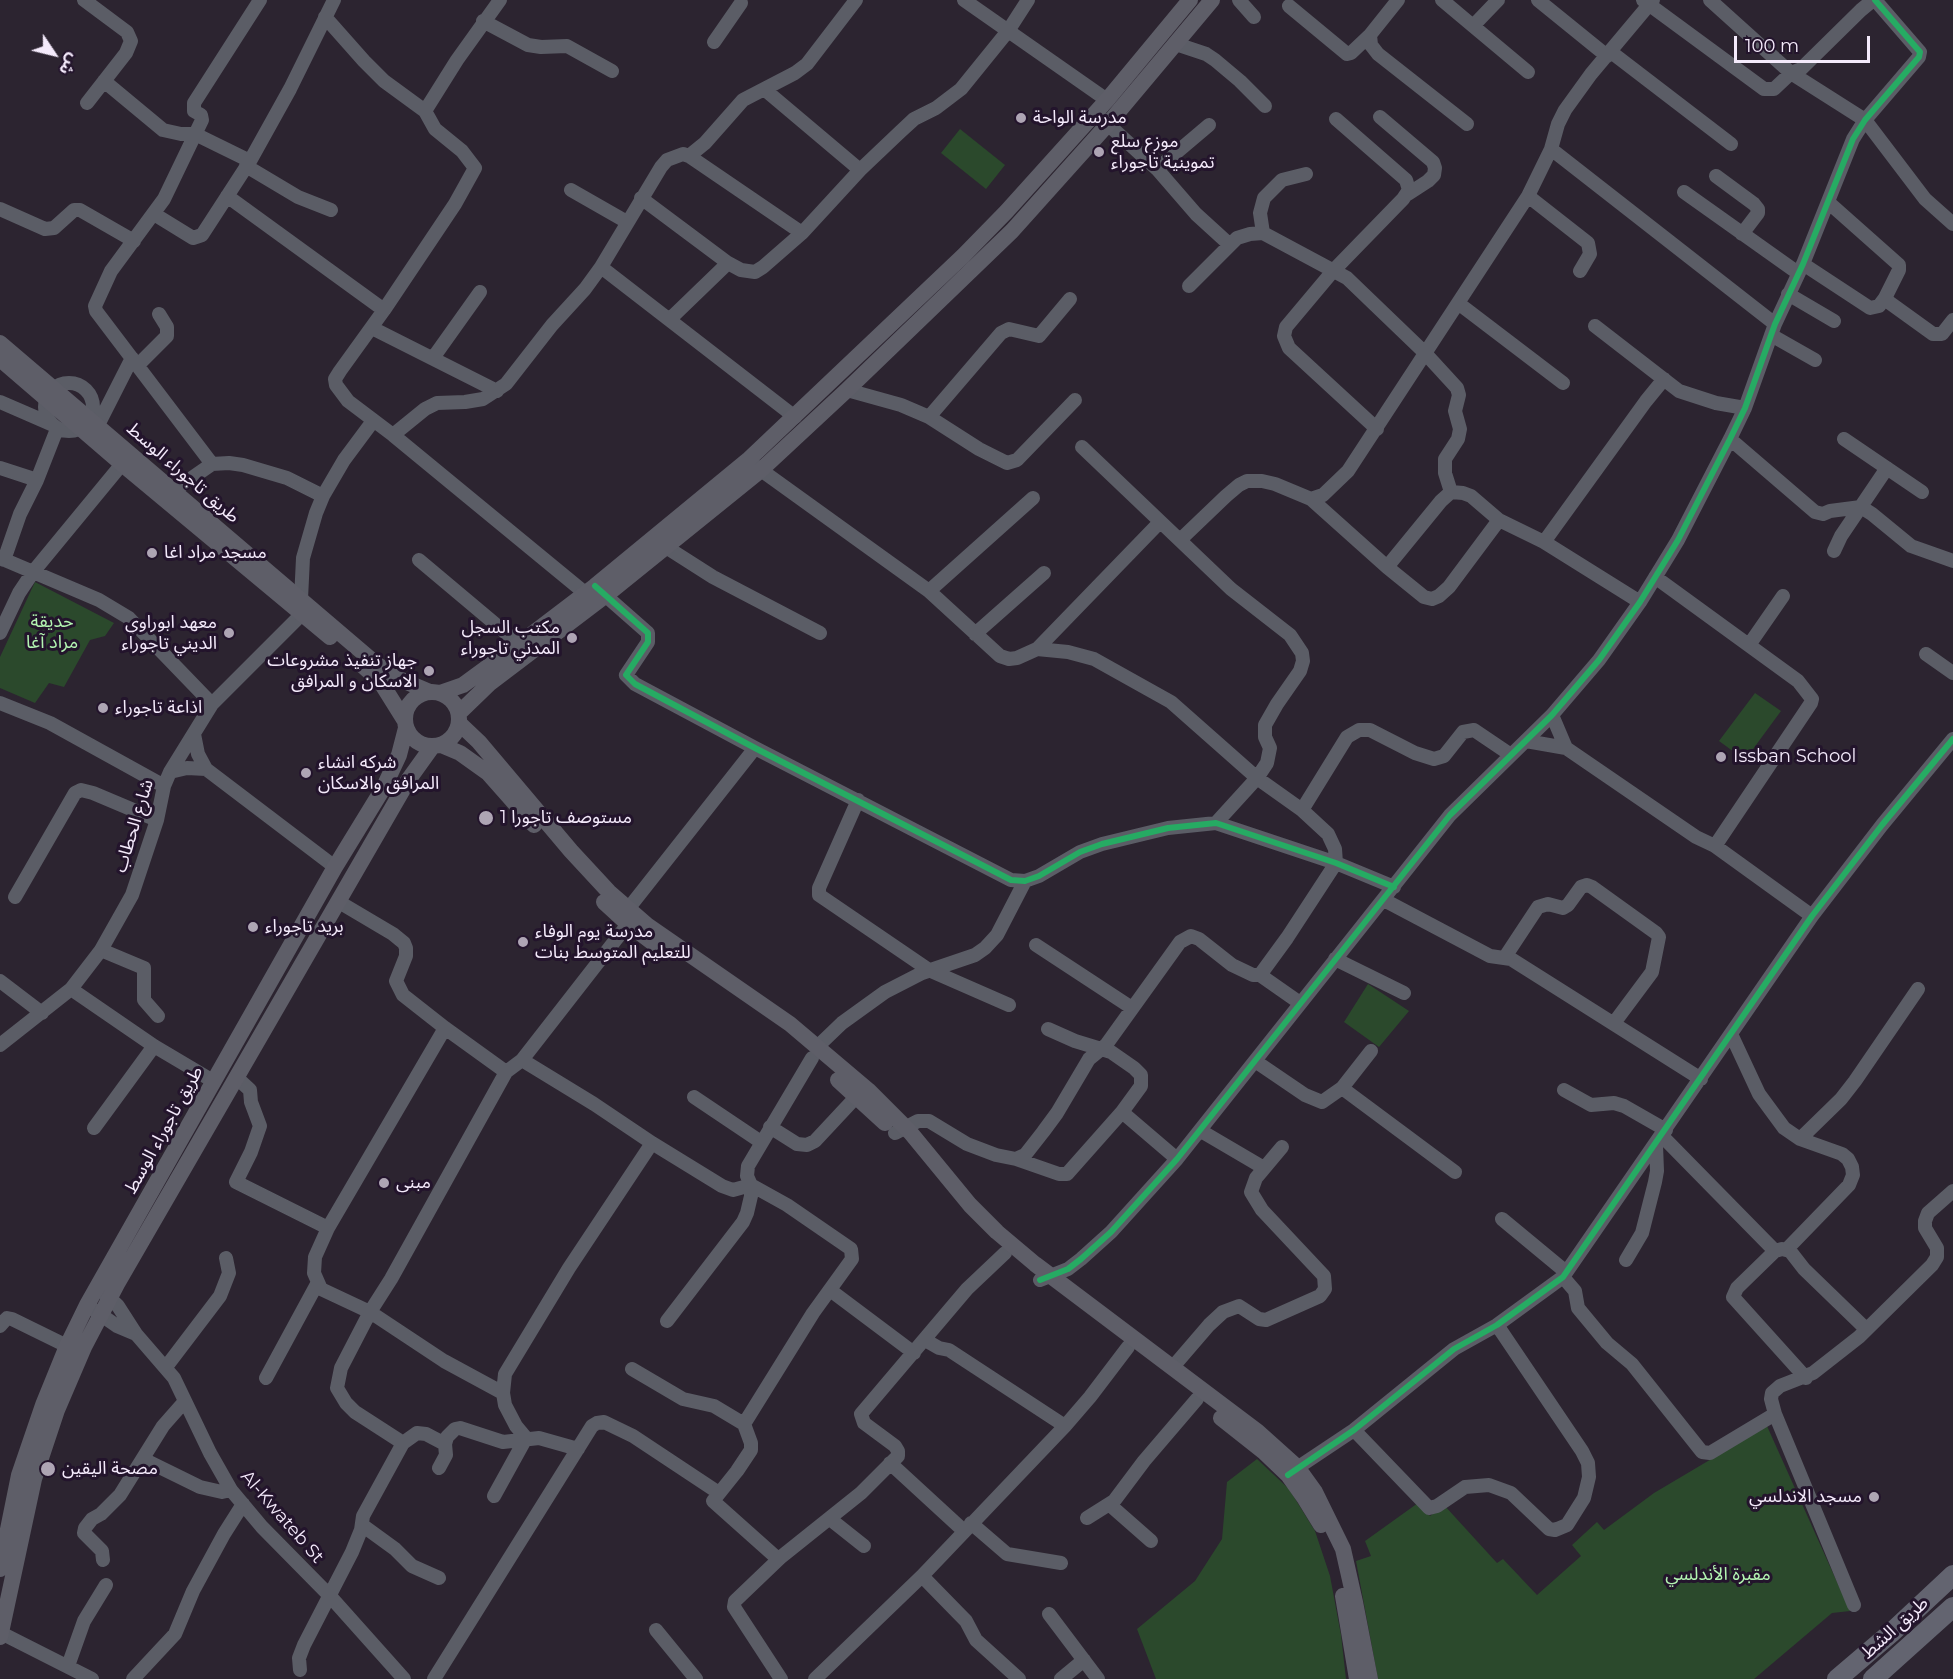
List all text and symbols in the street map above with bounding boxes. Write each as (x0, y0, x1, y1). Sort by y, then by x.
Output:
north arrow (24, 24, 84, 84)
scale bar (1737, 24, 1874, 62)
text: 100 m (1745, 35, 1799, 57)
text: ش (55, 50, 83, 79)
place label: مدرسة الواحة (1033, 107, 1127, 129)
marker: مدرسة الواحة (1014, 111, 1028, 125)
place label: موزع سلع تموينية تاجوراء (1111, 131, 1215, 174)
marker: موزع سلع تموينية تاجوراء (1092, 145, 1106, 159)
street label: طريق تاجوراء الوسط (122, 418, 244, 528)
place label: مسجد مراد اغا (164, 542, 267, 564)
marker: مسجد مراد اغا (145, 546, 159, 560)
park label: حديقة مراد آغا (26, 611, 78, 654)
place label: معهد ابوراوي الديني تاجوراء (121, 612, 217, 654)
place label: مكتب السجل المدني تاجوراء (461, 617, 560, 660)
marker: معهد ابوراوي الديني تاجوراء (222, 626, 236, 640)
marker: مكتب السجل المدني تاجوراء (565, 631, 579, 645)
place label: جهاز تنفيذ مشروعات الاسكان و المرافق (267, 650, 417, 692)
marker: جهاز تنفيذ مشروعات الاسكان و المرافق (422, 664, 436, 678)
place label: اذاعة تاجوراء (115, 697, 202, 719)
marker: اذاعة تاجوراء (96, 701, 110, 715)
place label: Issban School (1733, 746, 1856, 768)
marker: Issban School (1714, 750, 1728, 764)
place label: شركه انشاء المرافق والاسكان (318, 752, 439, 795)
marker: شركه انشاء المرافق والاسكان (299, 766, 313, 780)
street label: شارع الحطاب (110, 777, 158, 875)
place label: مستوصف تاجورا 1 (500, 807, 632, 829)
marker: مستوصف تاجورا 1 (477, 809, 495, 827)
place label: بريد تاجوراء (265, 916, 344, 938)
marker: بريد تاجوراء (246, 920, 260, 934)
place label: مدرسة يوم الوفاء للتعليم المتوسط بنات (535, 921, 691, 964)
marker: مدرسة يوم الوفاء للتعليم المتوسط بنات (516, 935, 530, 949)
street label: طريق تاجوراء الوسط (120, 1063, 208, 1197)
place label: مبنى (396, 1172, 431, 1194)
marker: مبنى (377, 1176, 391, 1190)
place label: مصحة اليقين (62, 1458, 158, 1480)
marker: مصحة اليقين (39, 1460, 57, 1478)
street label: Al-Kwateb St (236, 1466, 328, 1568)
place label: مسجد الاندلسي (1749, 1486, 1862, 1508)
marker: مسجد الاندلسي (1867, 1490, 1881, 1504)
park label: مقبرة الأندلسي (1665, 1564, 1771, 1586)
street label: طريق الشط (1857, 1592, 1933, 1664)

